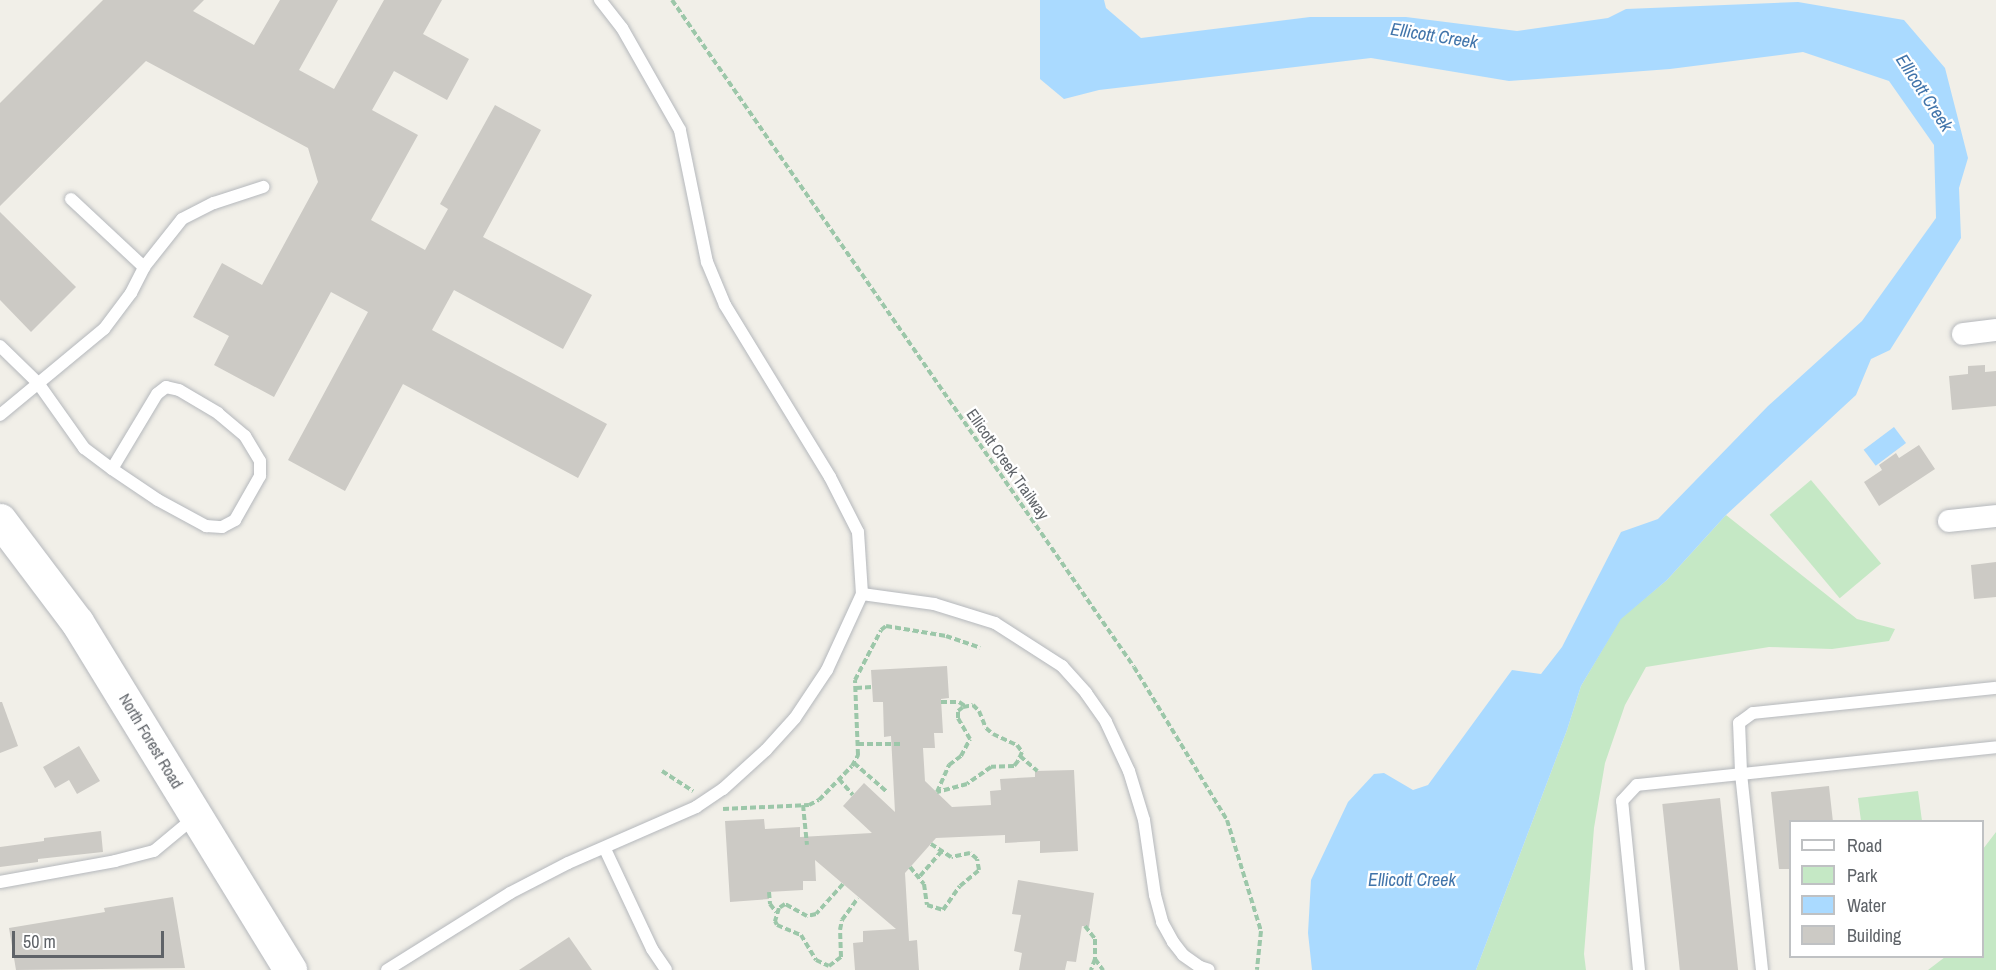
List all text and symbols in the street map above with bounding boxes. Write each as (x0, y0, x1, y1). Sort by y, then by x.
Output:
water label: Ellicott Creek (1389, 18, 1479, 54)
water label: Ellicott Creek (1891, 50, 1957, 136)
street label: Ellicott Creek Trailway (963, 405, 1053, 523)
street label: North Forest Road (115, 690, 187, 792)
legend (1789, 820, 1984, 958)
text: Road (1847, 833, 1882, 858)
text: Park (1847, 863, 1877, 888)
water label: Ellicott Creek (1368, 869, 1456, 891)
text: Water (1847, 893, 1886, 918)
scale bar (15, 919, 166, 957)
text: Building (1847, 923, 1901, 948)
text: 50 m (23, 929, 56, 954)

